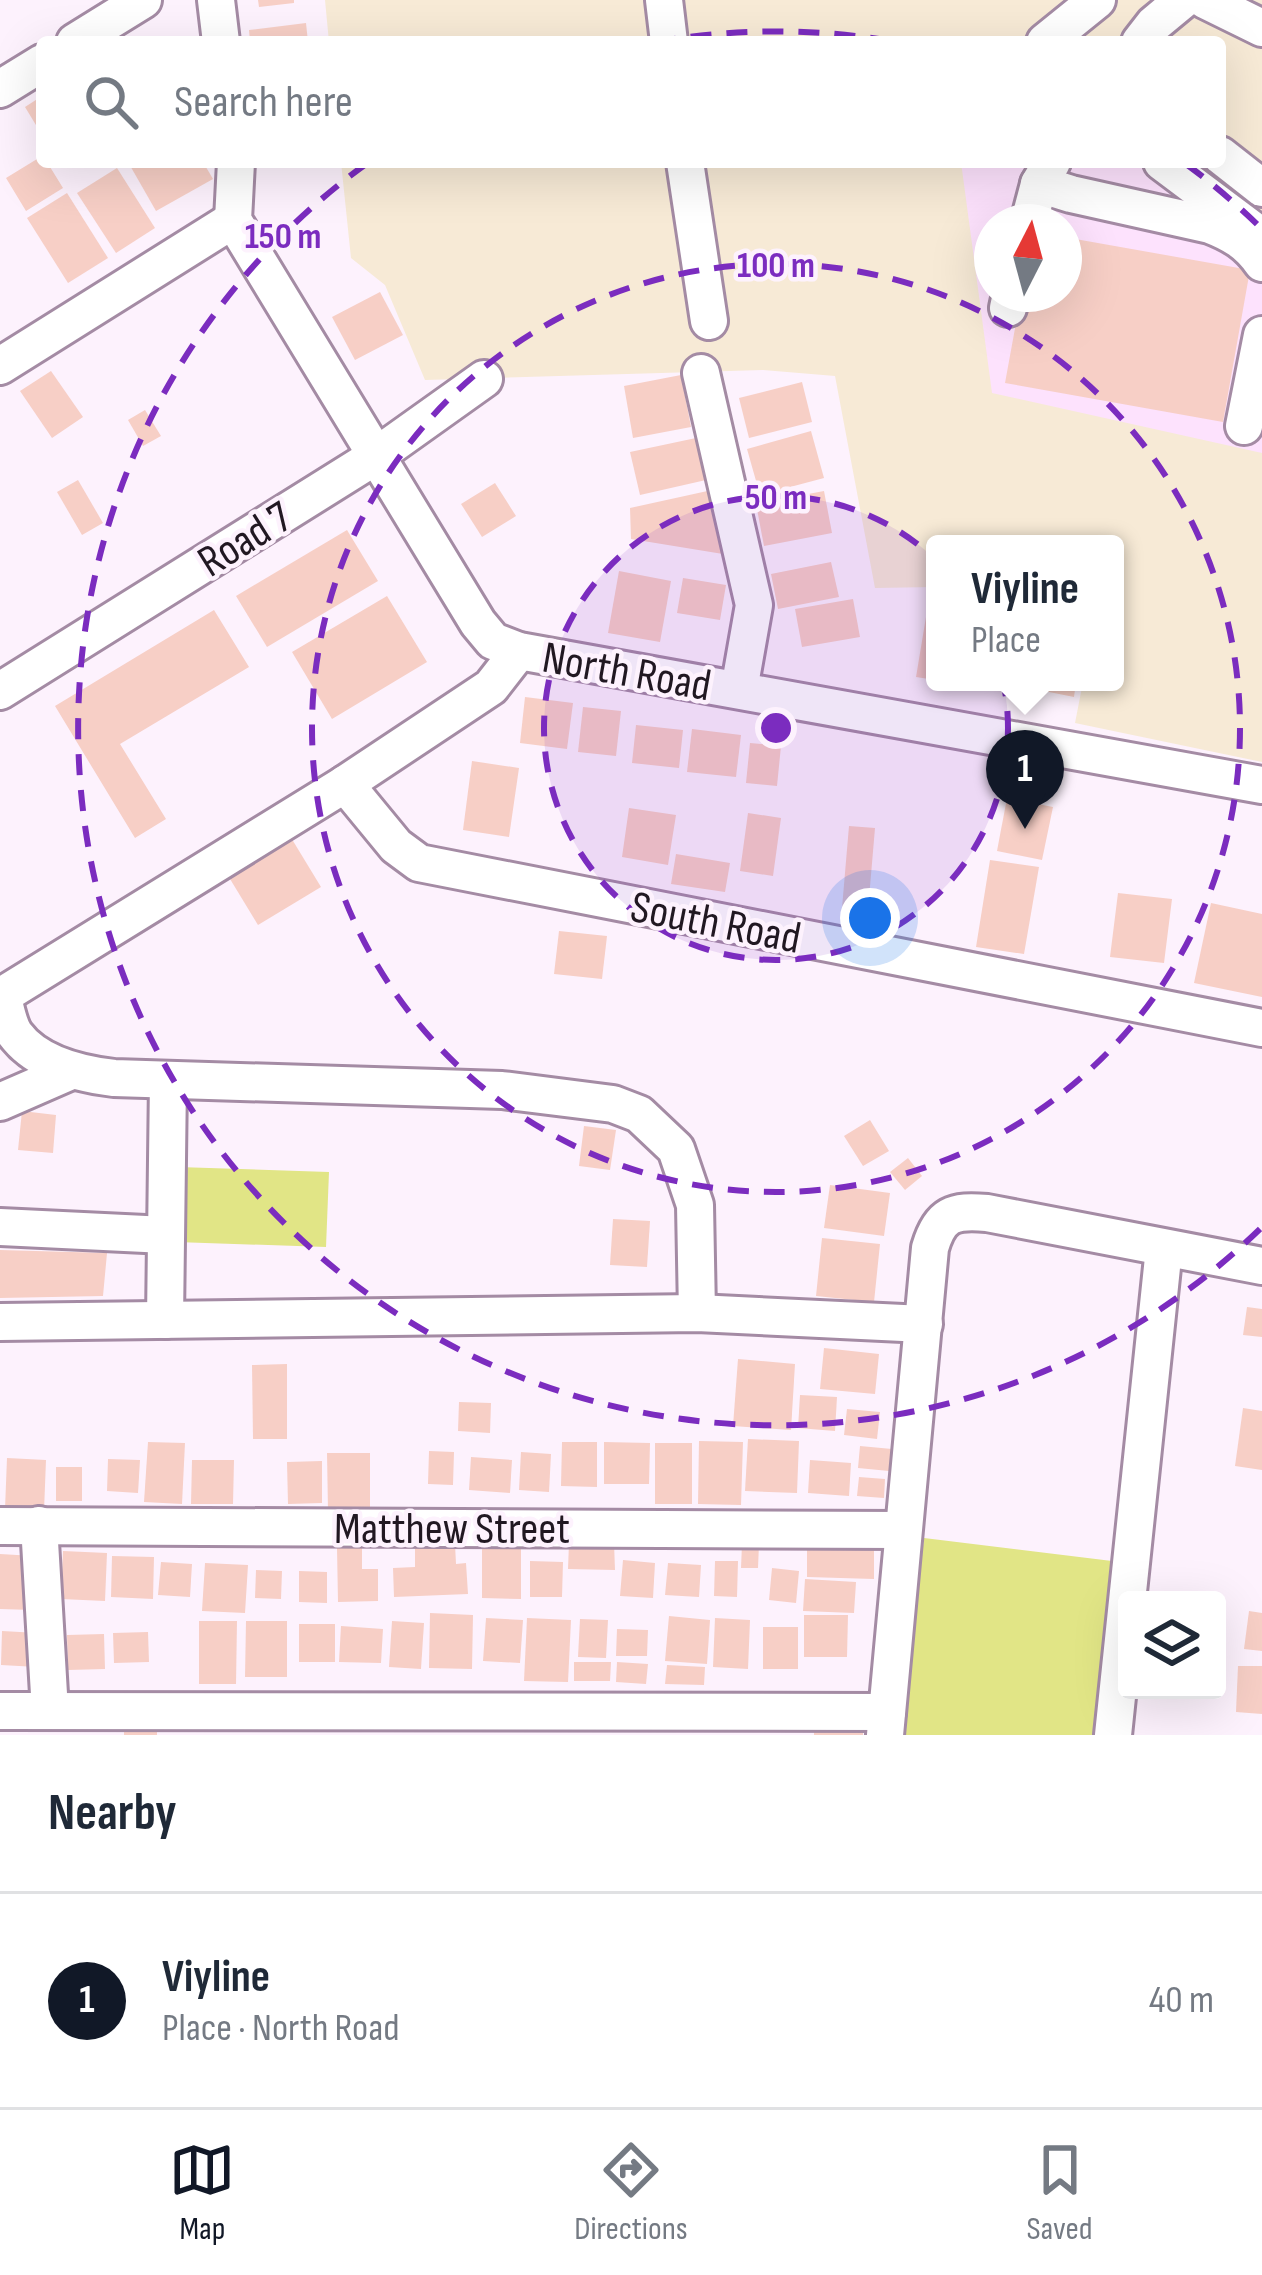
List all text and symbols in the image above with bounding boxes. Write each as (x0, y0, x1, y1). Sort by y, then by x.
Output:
search box (36, 36, 1226, 168)
icon: search (78, 69, 144, 135)
text: Search here (174, 75, 353, 130)
north arrow (974, 204, 1082, 312)
text: 150 m (245, 216, 321, 259)
text: 100 m (737, 245, 815, 288)
text: 50 m (745, 477, 807, 520)
street label: Road 7 (188, 490, 302, 590)
popup (926, 535, 1124, 691)
text: Viyline (971, 562, 1079, 617)
text: Place (971, 617, 1041, 664)
street label: North Road (538, 631, 715, 714)
centre of rings (755, 707, 797, 749)
pin: 1 (986, 730, 1064, 829)
street label: South Road (626, 880, 805, 967)
your location (840, 888, 900, 948)
street label: Matthew Street (334, 1502, 570, 1557)
map controls (1118, 1591, 1226, 1699)
button: layers (1118, 1591, 1226, 1699)
text: Nearby (48, 1783, 177, 1844)
text: Viyline (162, 1950, 270, 2005)
text: 1 (79, 1977, 95, 2024)
text: 40 m (1149, 1977, 1214, 2024)
text: Place · North Road (162, 2005, 400, 2052)
tab: Map (169, 2137, 235, 2249)
tab: Directions (574, 2137, 688, 2249)
tab: Saved (1026, 2137, 1093, 2249)

